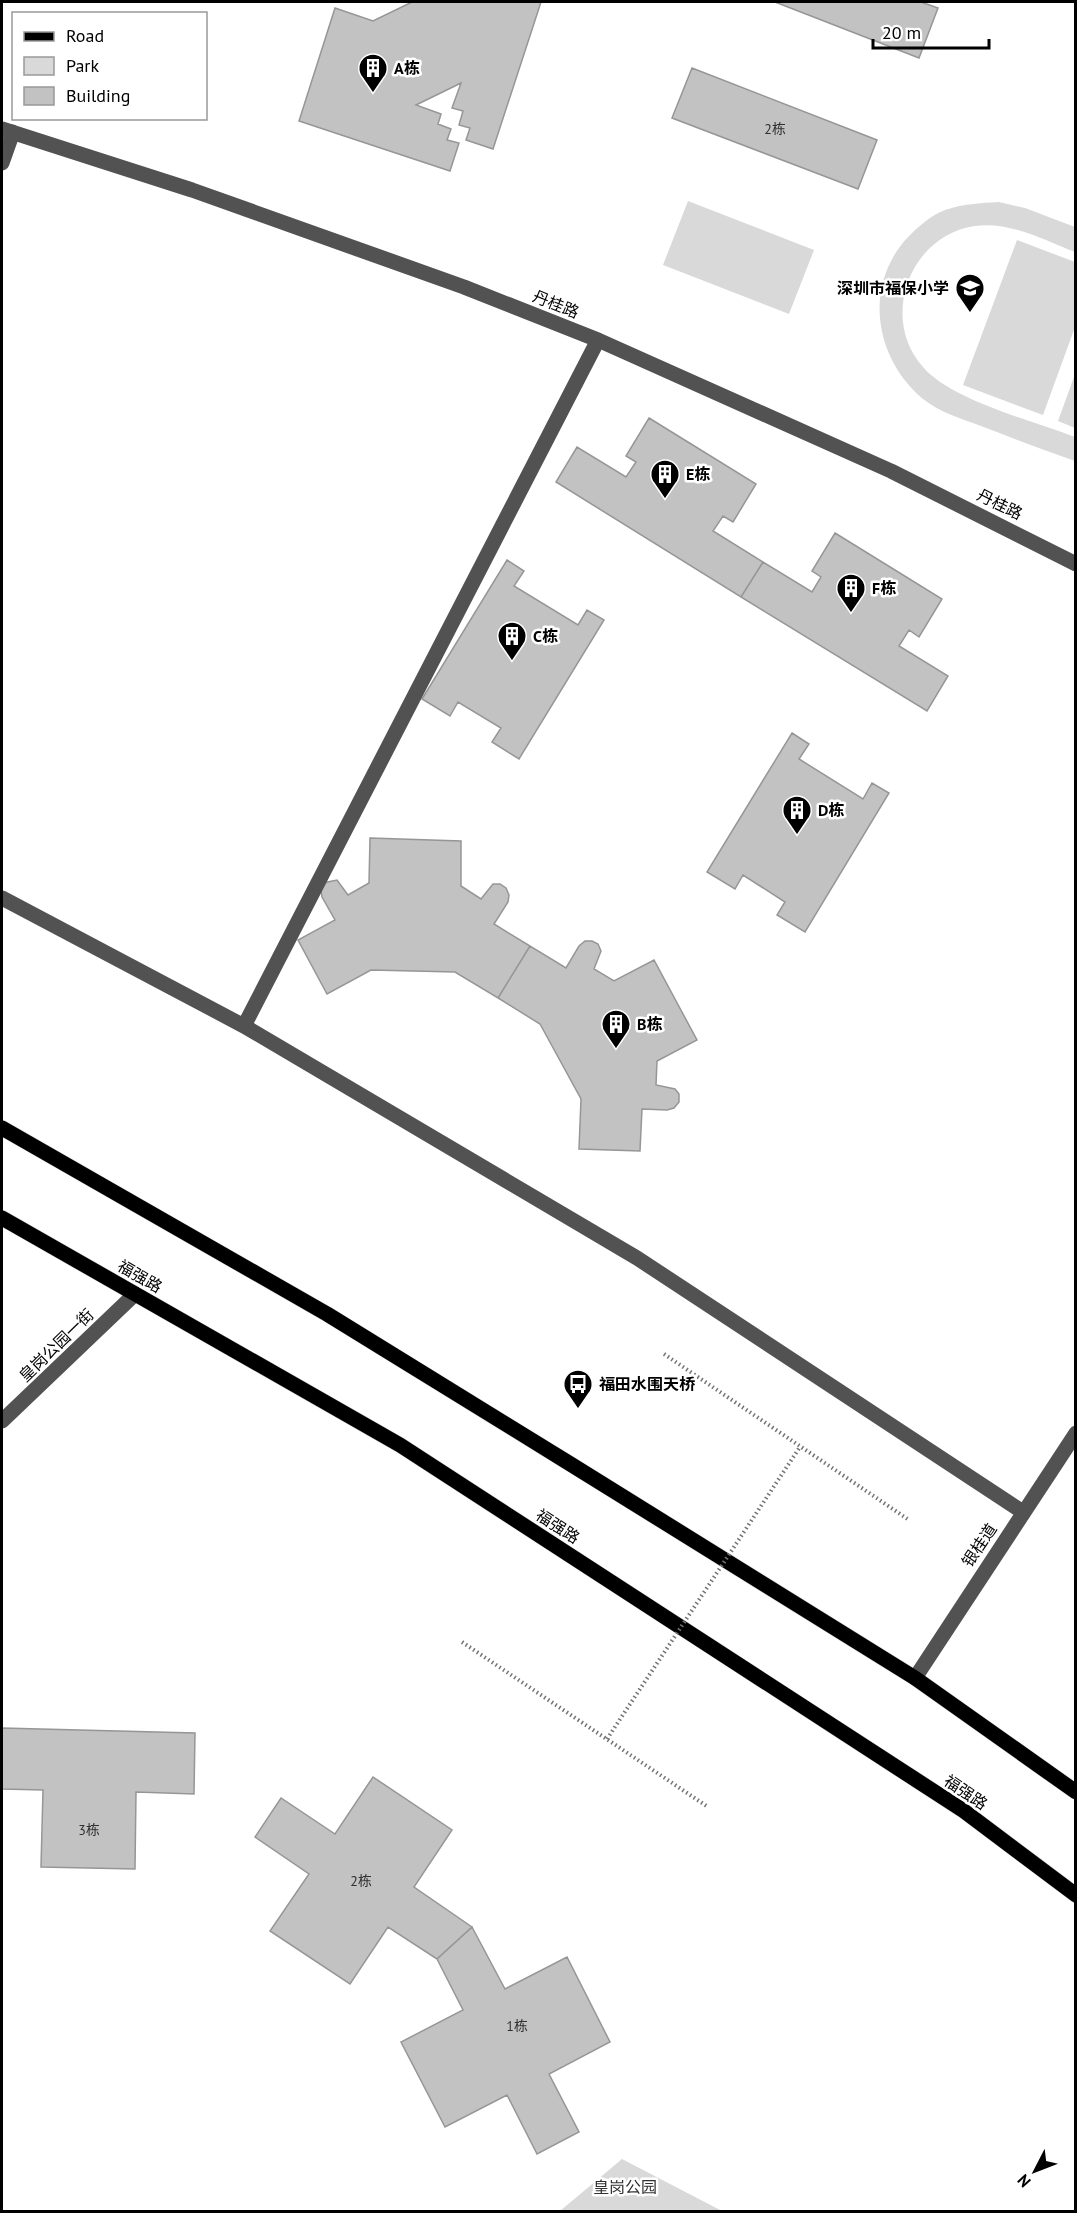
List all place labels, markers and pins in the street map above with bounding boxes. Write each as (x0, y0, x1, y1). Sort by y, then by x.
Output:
building icon: A栋 (357, 52, 389, 94)
place label: A栋 (394, 58, 420, 78)
school or university icon: 深圳市福保小学 (954, 272, 986, 314)
place label: 深圳市福保小学 (837, 278, 949, 298)
building icon: E栋 (649, 458, 681, 500)
place label: E栋 (686, 464, 710, 484)
building icon: F栋 (835, 572, 867, 614)
place label: F栋 (872, 578, 896, 598)
building icon: C栋 (496, 620, 528, 662)
place label: C栋 (533, 626, 558, 646)
building icon: D栋 (781, 794, 813, 836)
place label: D栋 (818, 800, 844, 820)
building icon: B栋 (600, 1008, 632, 1050)
place label: B栋 (637, 1014, 662, 1034)
bus stop icon: 福田水围天桥 (562, 1368, 594, 1410)
place label: 福田水围天桥 (599, 1374, 696, 1394)

